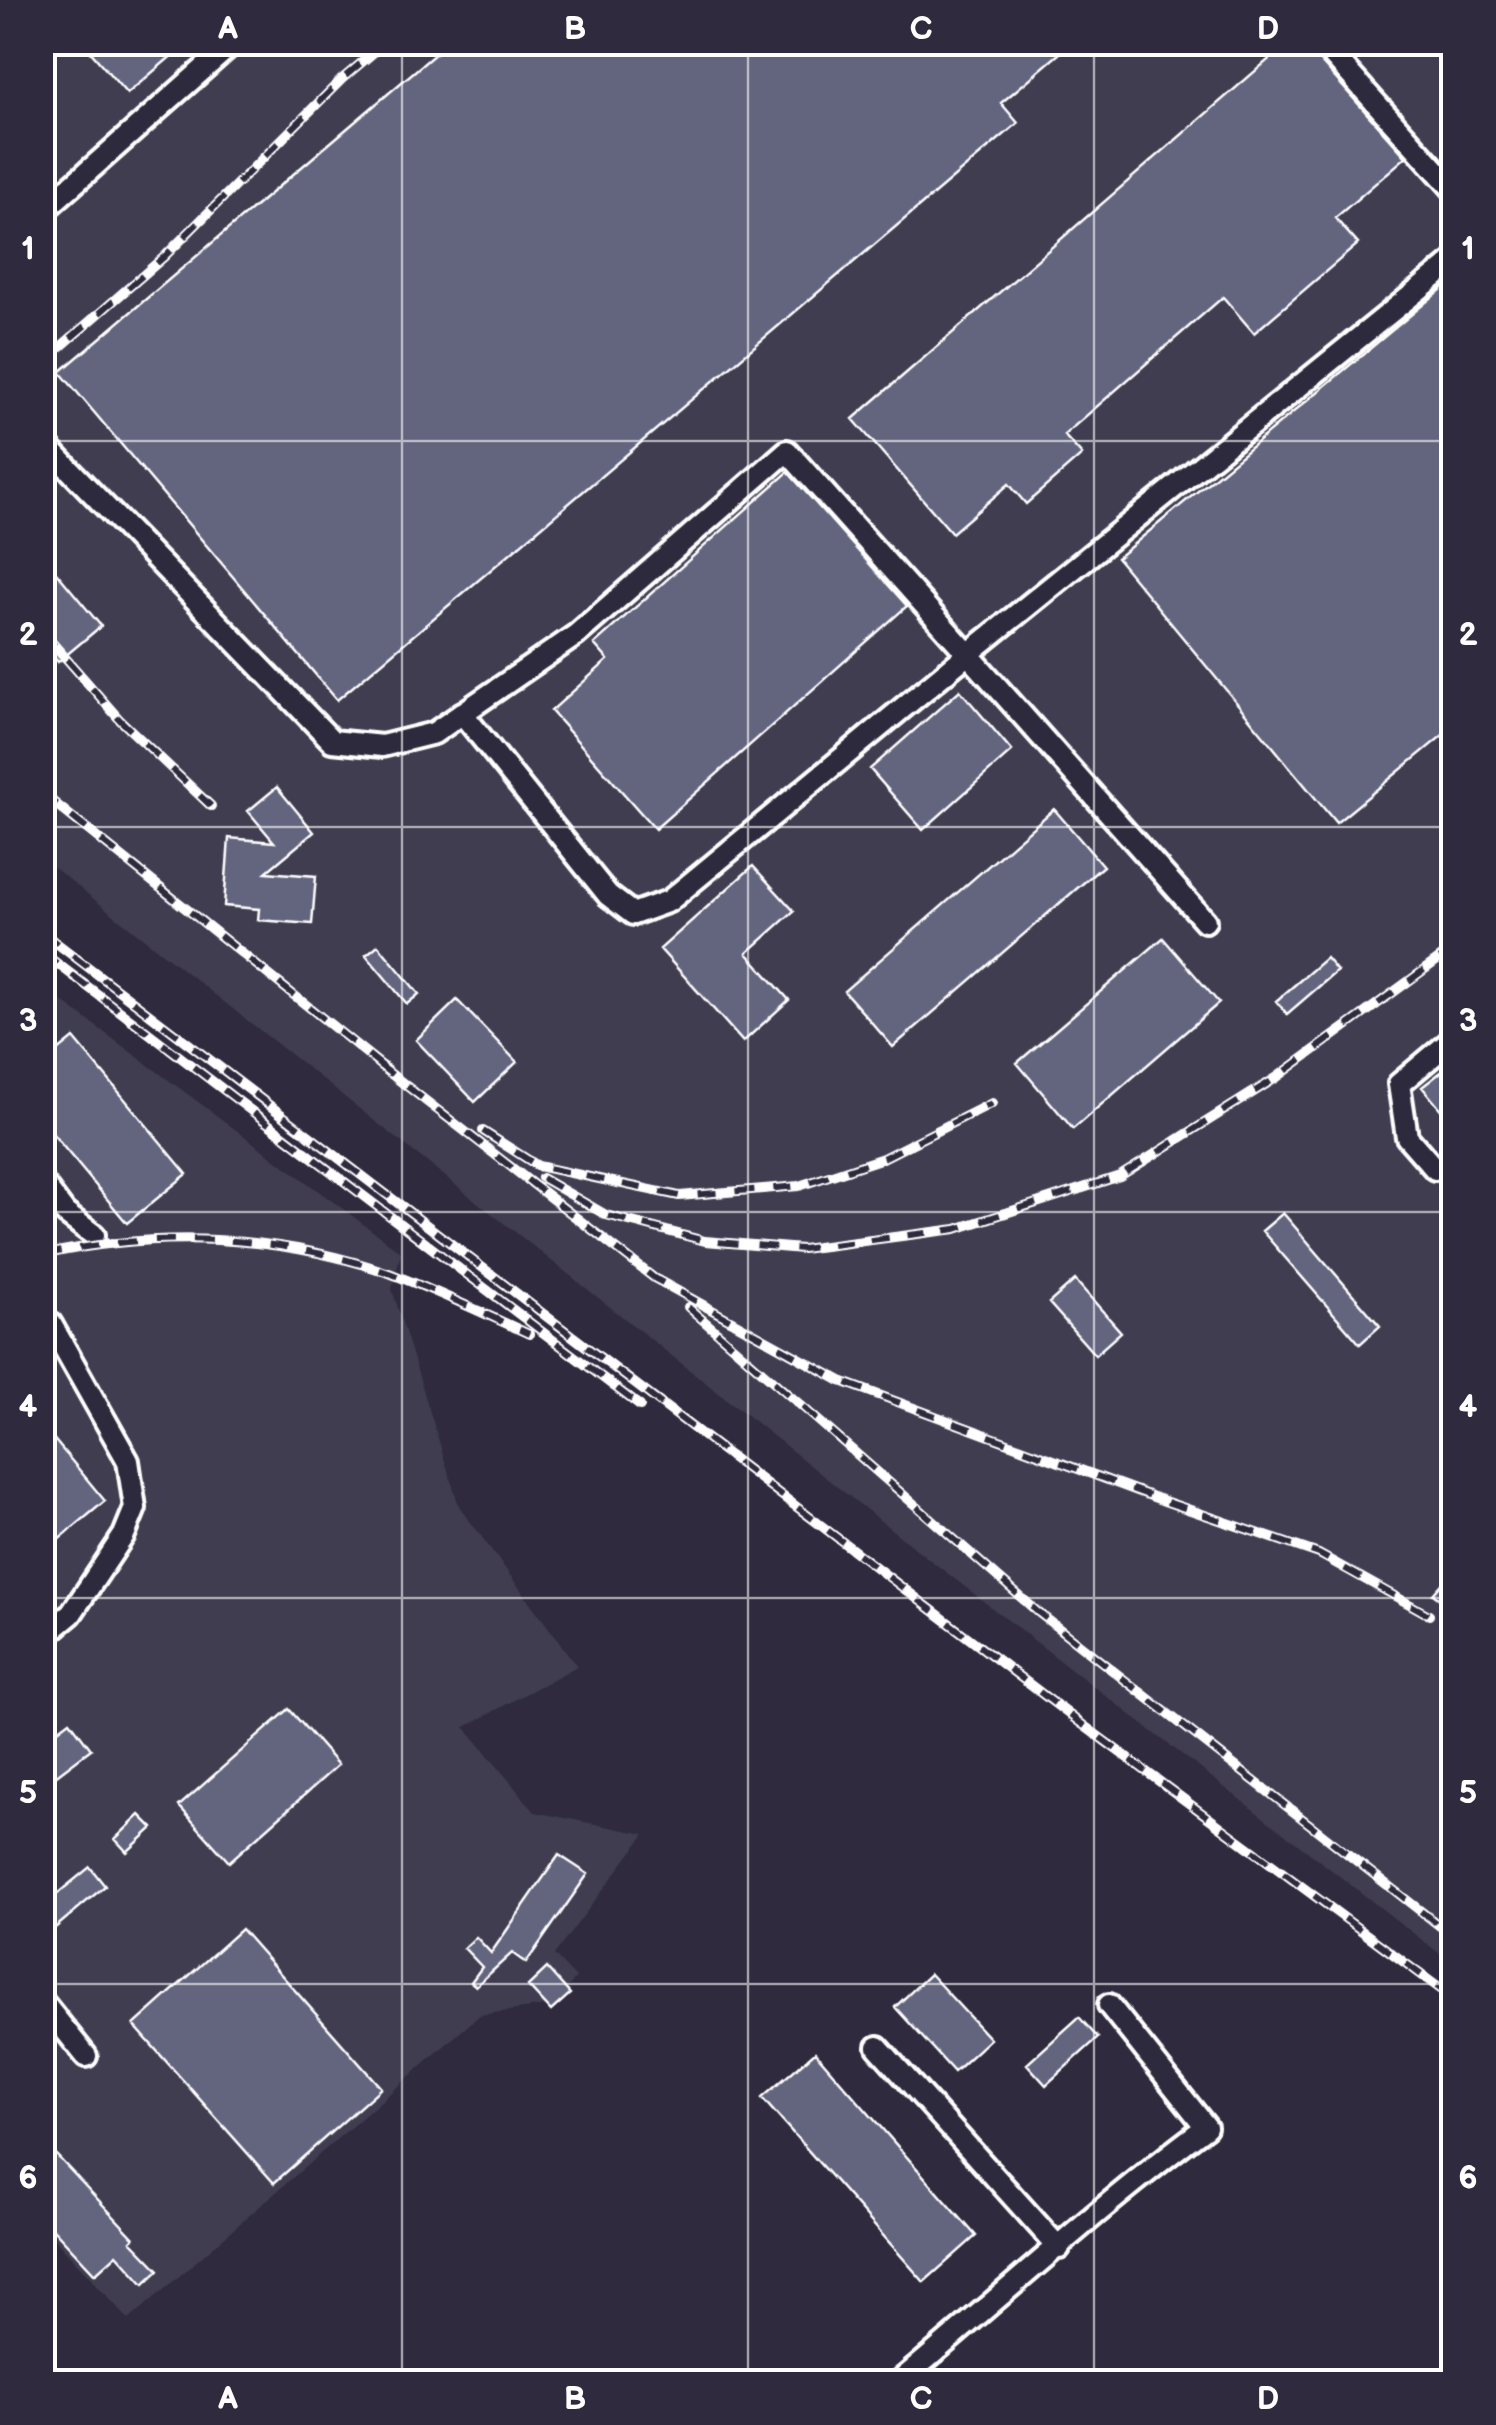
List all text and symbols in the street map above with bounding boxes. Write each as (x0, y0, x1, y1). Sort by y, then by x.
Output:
text: A (217, 10, 238, 49)
text: B (564, 10, 586, 49)
text: C (910, 10, 932, 49)
text: D (1257, 10, 1279, 49)
text: 1 (21, 230, 35, 269)
text: 1 (1461, 230, 1475, 269)
text: 2 (18, 616, 38, 655)
text: 2 (1458, 616, 1478, 655)
text: 3 (19, 1002, 37, 1041)
text: 3 (1459, 1002, 1477, 1041)
text: 4 (19, 1388, 38, 1427)
text: 4 (1459, 1388, 1478, 1427)
text: 5 (19, 1774, 37, 1813)
text: 5 (1459, 1774, 1477, 1813)
text: 6 (18, 2159, 38, 2198)
text: 6 (1458, 2159, 1478, 2198)
text: A (217, 2380, 238, 2419)
text: B (564, 2380, 586, 2419)
text: C (910, 2380, 932, 2419)
text: D (1257, 2380, 1279, 2419)

